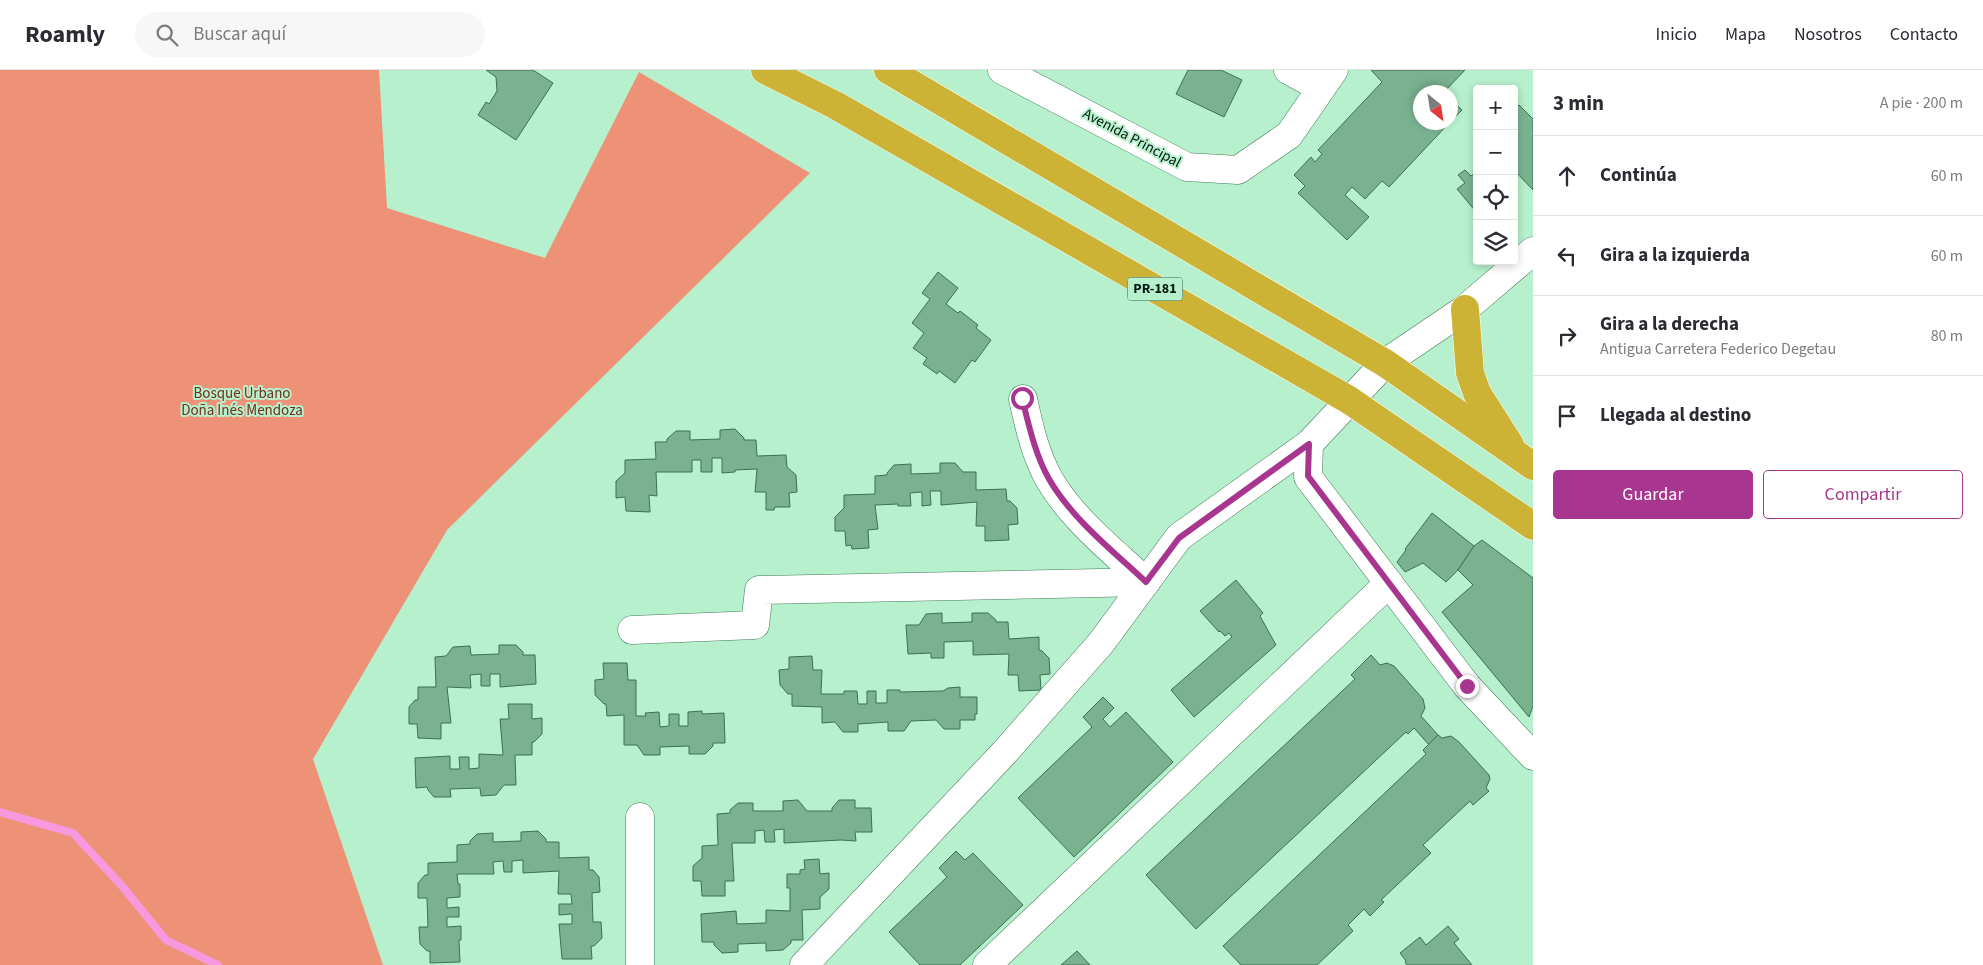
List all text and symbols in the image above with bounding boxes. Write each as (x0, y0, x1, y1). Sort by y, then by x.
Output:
search box (135, 12, 485, 57)
text: Roamly (25, 17, 105, 52)
icon: search (153, 21, 181, 49)
text: Buscar aquí (193, 21, 286, 48)
text: Inicio (1656, 22, 1697, 47)
text: Mapa (1725, 22, 1766, 47)
text: Nosotros (1794, 22, 1862, 47)
text: Contacto (1890, 22, 1958, 47)
north arrow (1413, 85, 1458, 130)
map controls (1473, 85, 1518, 265)
button: + (1473, 85, 1518, 130)
text: 3 min (1553, 88, 1604, 118)
text: A pie · 200 m (1880, 92, 1963, 114)
street label: Avenida Principal (1079, 103, 1185, 173)
button: − (1473, 130, 1518, 175)
icon: ahead (1553, 162, 1581, 190)
text: Continúa (1600, 162, 1677, 189)
text: 60 m (1931, 165, 1963, 187)
button: locate (1473, 175, 1518, 220)
button: layers (1473, 220, 1518, 265)
icon: left (1553, 242, 1581, 270)
text: Gira a la izquierda (1600, 242, 1750, 269)
text: 60 m (1931, 245, 1963, 267)
road number: PR-181 (1128, 278, 1182, 300)
text: Gira a la derecha (1600, 311, 1739, 338)
icon: right (1553, 322, 1581, 350)
text: 80 m (1931, 325, 1963, 347)
text: Antigua Carretera Federico Degetau (1600, 338, 1836, 360)
park label: Bosque Urbano Doña Inés Mendoza (181, 383, 303, 421)
route start (1011, 387, 1034, 410)
icon: arrive (1553, 402, 1581, 430)
text: Llegada al destino (1600, 402, 1751, 429)
button: Guardar (1553, 470, 1753, 519)
button: Compartir (1763, 470, 1963, 519)
route end (1456, 675, 1479, 698)

